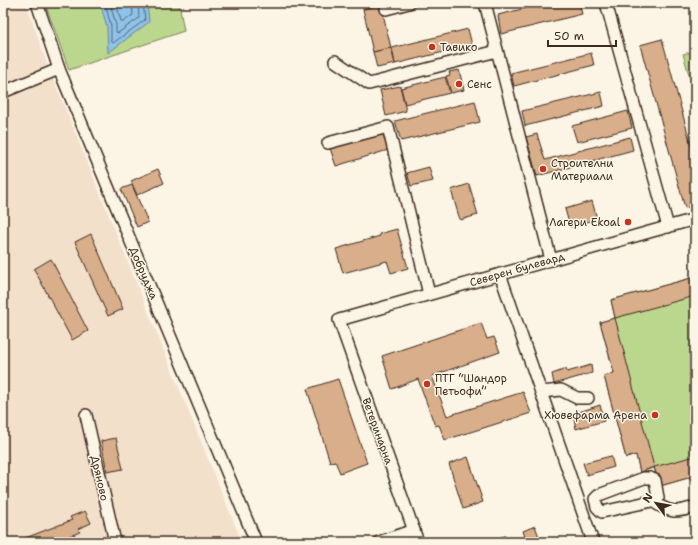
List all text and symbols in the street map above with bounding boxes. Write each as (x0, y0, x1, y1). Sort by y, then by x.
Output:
scale bar (548, 22, 616, 48)
text: 50 m (554, 28, 584, 44)
place label: Тавико (440, 40, 478, 55)
marker: Тавико (427, 42, 437, 52)
place label: Сенс (467, 77, 492, 92)
marker: Сенс (454, 79, 464, 89)
place label: Строителни Материали (551, 156, 613, 184)
marker: Строителни Материали (538, 164, 548, 174)
place label: Лагери Ekoal (549, 215, 621, 230)
marker: Лагери Ekoal (623, 217, 633, 227)
street label: Добруджа (126, 244, 161, 302)
street label: Северен булевард (468, 249, 566, 290)
place label: ПТГ “Шандор Петьофи” (435, 371, 507, 399)
marker: ПТГ “Шандор Петьофи” (422, 379, 432, 389)
street label: Ветеринарна (359, 396, 397, 467)
place label: Хювефарма Арена (544, 408, 647, 423)
marker: Хювефарма Арена (650, 410, 660, 420)
street label: Дряново (87, 454, 112, 503)
north arrow (636, 483, 676, 523)
text: N (639, 490, 657, 506)

